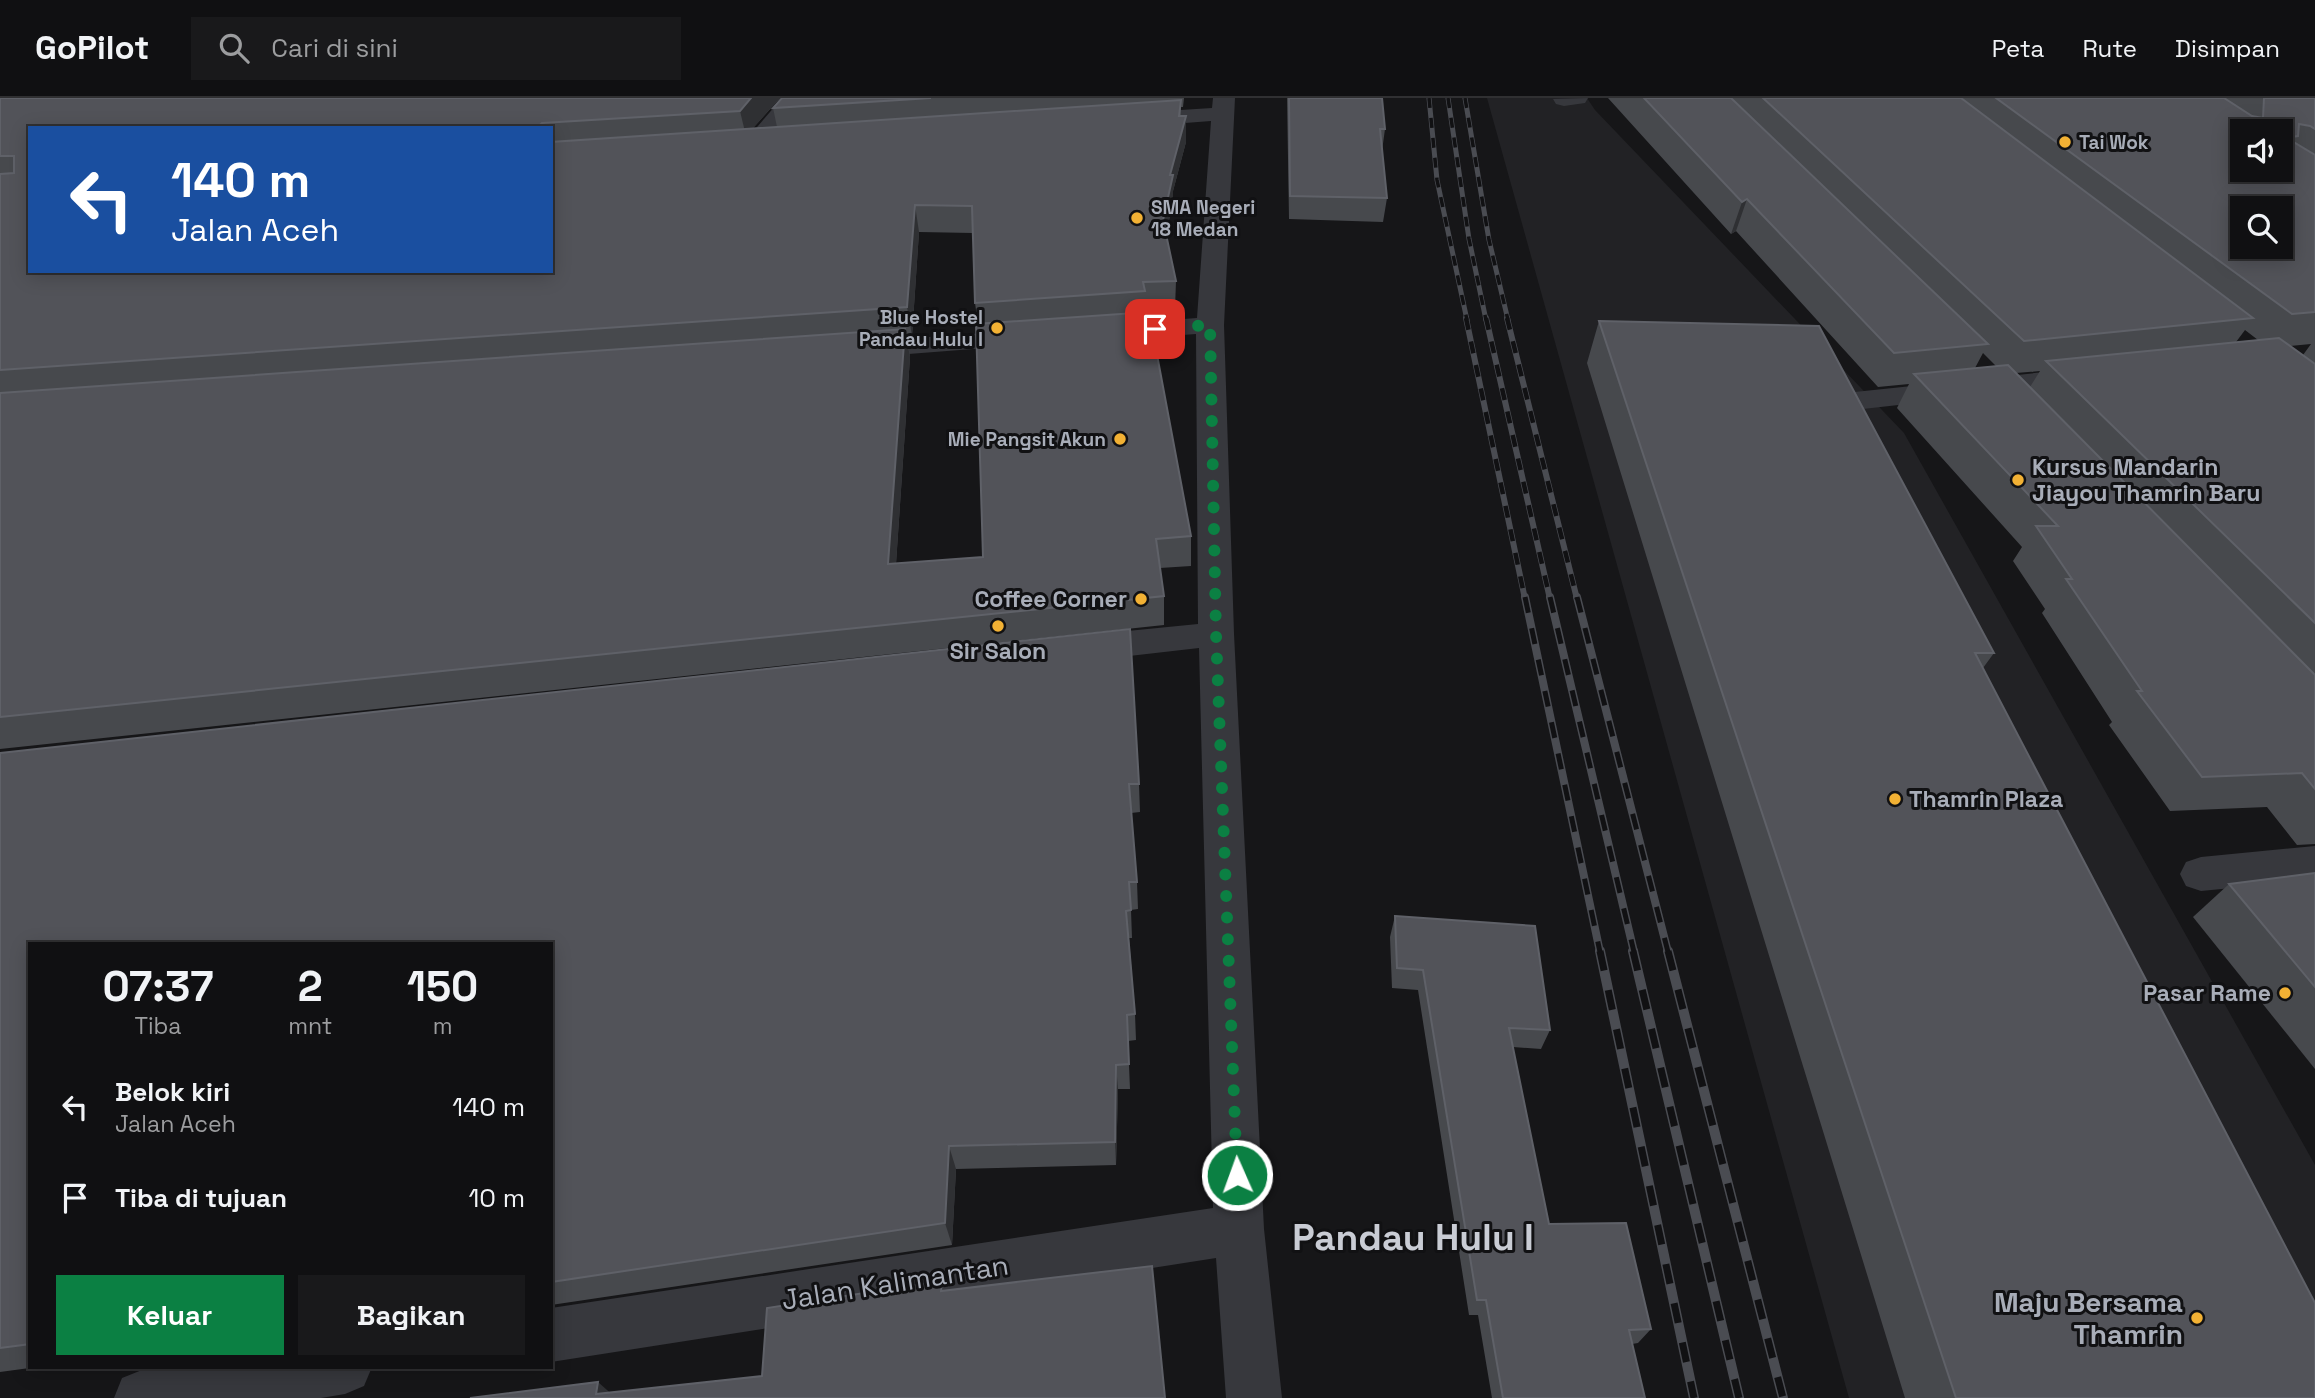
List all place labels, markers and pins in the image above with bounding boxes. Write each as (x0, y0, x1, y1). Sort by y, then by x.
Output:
place label: Tai Wok (2079, 130, 2149, 155)
marker: Tai Wok (2057, 134, 2073, 150)
place label: SMA Negeri 18 Medan (1151, 195, 1255, 242)
marker: SMA Negeri 18 Medan (1129, 210, 1145, 226)
pin (1125, 299, 1185, 359)
place label: Blue Hostel Pandau Hulu I (859, 305, 983, 352)
marker: Blue Hostel Pandau Hulu I (989, 320, 1005, 336)
place label: Mie Pangsit Akun (948, 427, 1106, 452)
marker: Mie Pangsit Akun (1112, 431, 1128, 447)
place label: Kursus Mandarin Jiayou Thamrin Baru (2032, 452, 2260, 508)
marker: Kursus Mandarin Jiayou Thamrin Baru (2010, 472, 2026, 488)
place label: Coffee Corner (974, 584, 1127, 614)
marker: Coffee Corner (1133, 591, 1149, 607)
marker: Sir Salon (990, 618, 1006, 634)
place label: Sir Salon (950, 636, 1046, 666)
place label: Thamrin Plaza (1909, 784, 2063, 814)
marker: Thamrin Plaza (1887, 791, 1903, 807)
place label: Pasar Rame (2143, 978, 2271, 1008)
marker: Pasar Rame (2277, 985, 2293, 1001)
place label: Maju Bersama Thamrin (1994, 1284, 2183, 1352)
marker: Maju Bersama Thamrin (2189, 1310, 2205, 1326)

